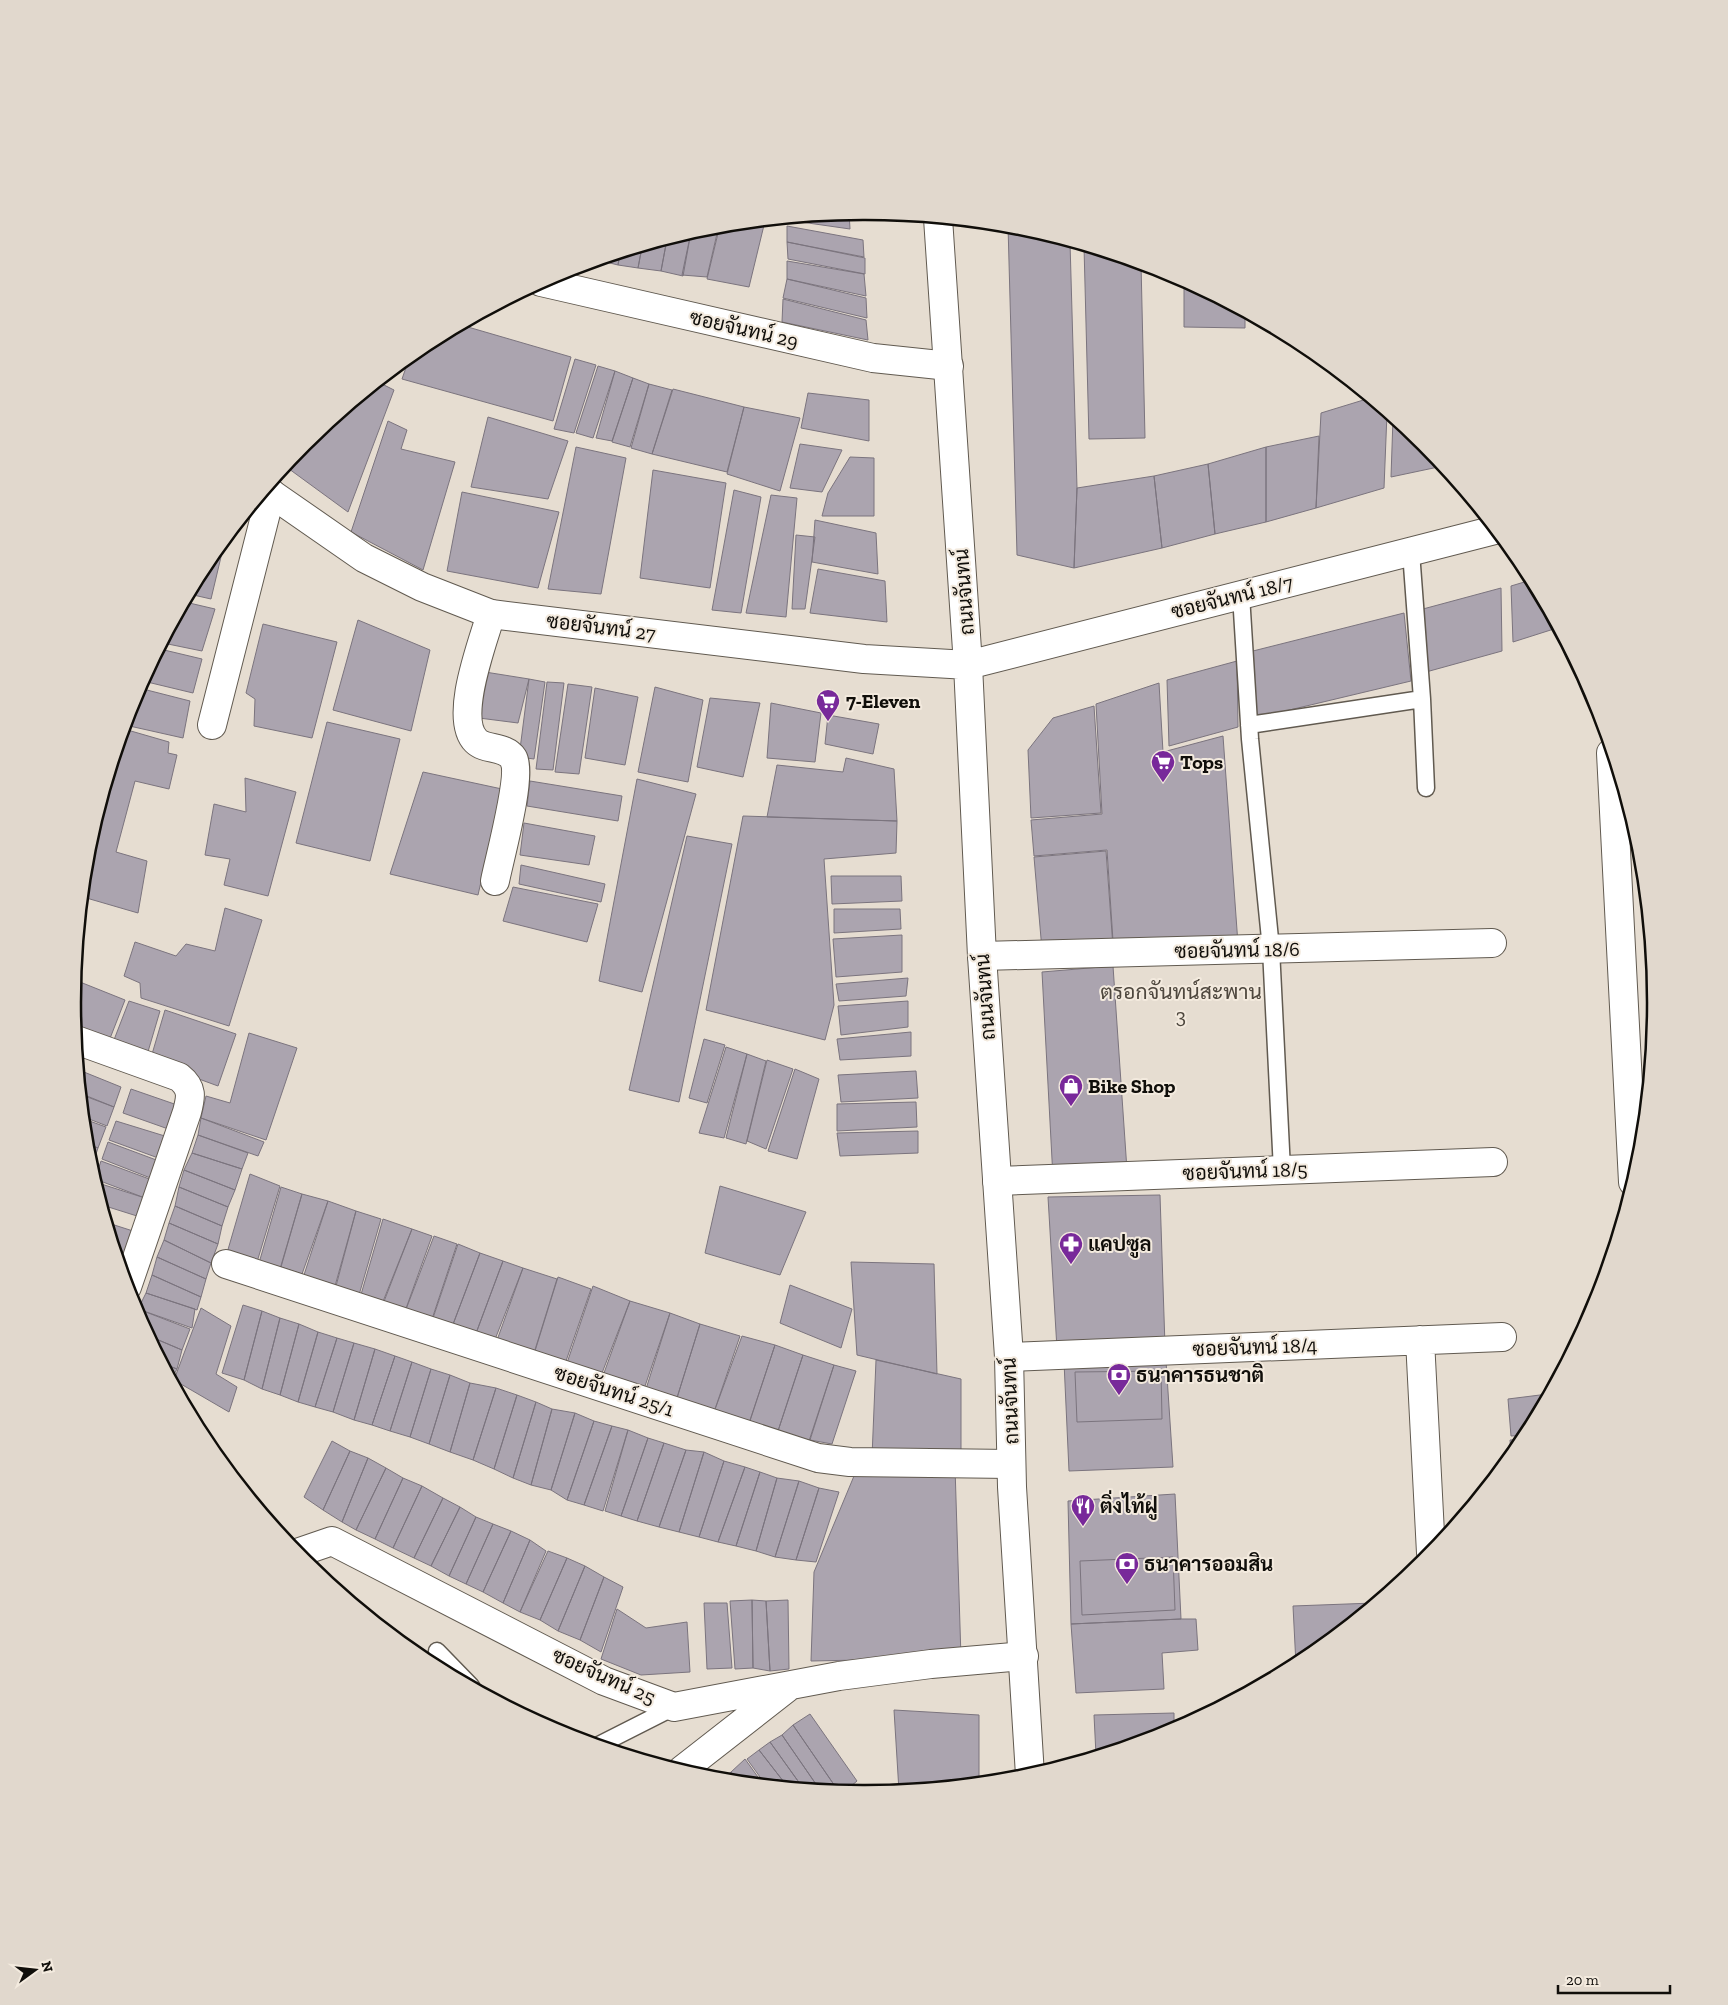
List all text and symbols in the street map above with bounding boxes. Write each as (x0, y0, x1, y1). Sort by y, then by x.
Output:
street label: ซอยจันทน์ 29 (687, 303, 801, 353)
street label: ถนนจันทน์ (947, 548, 979, 636)
street label: ซอยจันทน์ 18/7 (1168, 568, 1296, 624)
street label: ซอยจันทน์ 27 (545, 606, 658, 646)
supermarket icon: 7-Eleven (815, 688, 841, 722)
place label: 7-Eleven (846, 689, 920, 713)
supermarket icon: Tops (1150, 749, 1176, 783)
place label: Tops (1180, 750, 1223, 774)
street label: ซอยจันทน์ 18/6 (1174, 935, 1300, 963)
street label: ถนนจันทน์ (968, 953, 1000, 1041)
district label: ตรอกจันทน์สะพาน 3 (1100, 978, 1262, 1028)
shop icon: Bike Shop (1058, 1073, 1084, 1107)
place label: Bike Shop (1088, 1074, 1175, 1098)
street label: ซอยจันทน์ 18/5 (1182, 1155, 1308, 1185)
pharmacy icon: แคปซูล (1058, 1231, 1084, 1265)
place label: แคปซูล (1088, 1232, 1152, 1258)
street label: ซอยจันทน์ 18/4 (1192, 1331, 1318, 1361)
street label: ถนนจันทน์ (994, 1357, 1024, 1445)
street label: ซอยจันทน์ 25/1 (551, 1358, 678, 1422)
bank icon: ธนาคารธนชาติ (1106, 1362, 1132, 1396)
place label: ธนาคารธนชาติ (1136, 1363, 1264, 1387)
place label: ติ่งไท้ฝู (1100, 1490, 1158, 1520)
restaurant icon: ติ่งไท้ฝู (1070, 1493, 1096, 1527)
bank icon: ธนาคารออมสิน (1114, 1551, 1140, 1585)
place label: ธนาคารออมสิน (1144, 1552, 1273, 1576)
street label: ซอยจันทน์ 25 (549, 1641, 660, 1709)
north arrow (10, 1945, 60, 1995)
text: N (37, 1959, 57, 1974)
scale bar (1558, 1962, 1670, 1994)
text: 20 m (1566, 1971, 1599, 1989)

